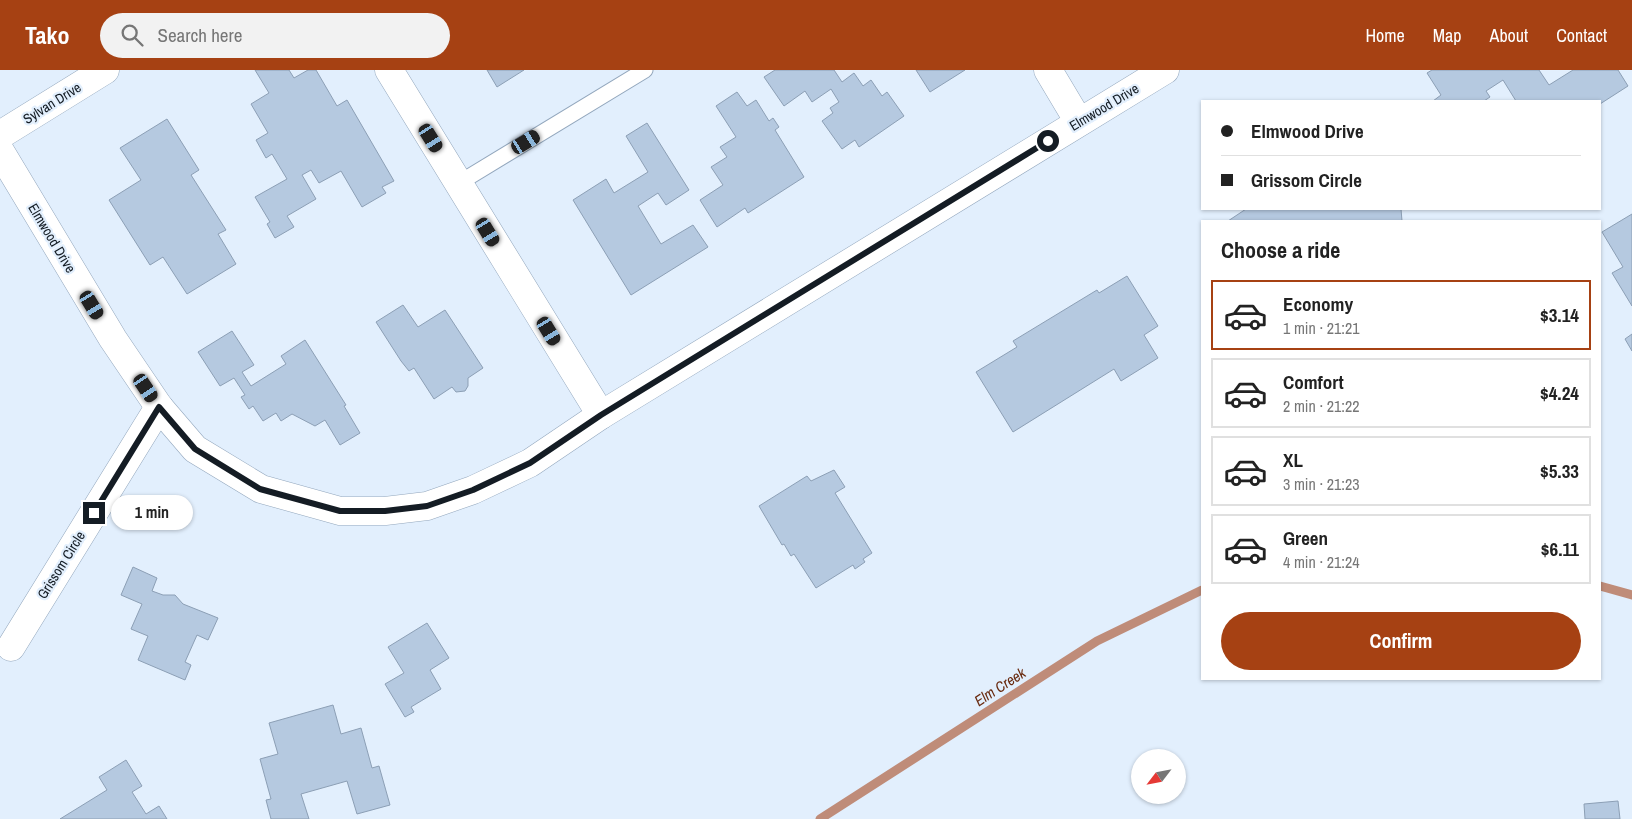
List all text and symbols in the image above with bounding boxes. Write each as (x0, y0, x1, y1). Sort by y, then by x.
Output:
search box (100, 13, 450, 58)
text: Tako (25, 19, 70, 51)
icon: search (118, 21, 146, 49)
text: Search here (158, 22, 242, 48)
text: Home (1365, 23, 1405, 48)
text: Map (1433, 23, 1462, 48)
text: About (1490, 23, 1528, 48)
text: Contact (1556, 23, 1607, 48)
street label: Sylvan Drive (20, 78, 84, 128)
street label: Elmwood Drive (1066, 79, 1142, 135)
text: Elmwood Drive (1251, 118, 1364, 144)
car (416, 121, 445, 155)
car (509, 128, 542, 156)
route start (1037, 130, 1059, 152)
text: Grissom Circle (1251, 167, 1362, 193)
street label: Elmwood Drive (24, 200, 80, 276)
car (473, 215, 502, 249)
text: Choose a ride (1221, 235, 1340, 265)
car (77, 288, 106, 322)
text: Economy (1283, 291, 1353, 317)
icon: car (1223, 293, 1268, 338)
text: $3.14 (1540, 302, 1579, 328)
car (534, 314, 563, 348)
text: 1 min · 21:21 (1283, 317, 1360, 339)
text: Comfort (1283, 369, 1344, 395)
car (131, 371, 160, 405)
icon: car (1223, 371, 1268, 416)
text: $4.24 (1540, 380, 1579, 406)
text: 2 min · 21:22 (1283, 395, 1360, 417)
text: XL (1283, 447, 1303, 473)
icon: car (1223, 449, 1268, 494)
text: $5.33 (1540, 458, 1579, 484)
text: 3 min · 21:23 (1283, 473, 1360, 495)
callout: 1 min (112, 496, 194, 530)
text: 1 min (135, 501, 169, 523)
route end (83, 502, 105, 524)
text: Green (1283, 525, 1328, 551)
icon: car (1223, 527, 1268, 572)
street label: Grissom Circle (33, 528, 89, 602)
text: $6.11 (1541, 536, 1579, 562)
text: 4 min · 21:24 (1283, 551, 1360, 573)
button: Confirm (1221, 612, 1581, 670)
water label: Elm Creek (970, 662, 1030, 711)
north arrow (1131, 749, 1186, 804)
map controls (1131, 749, 1186, 804)

